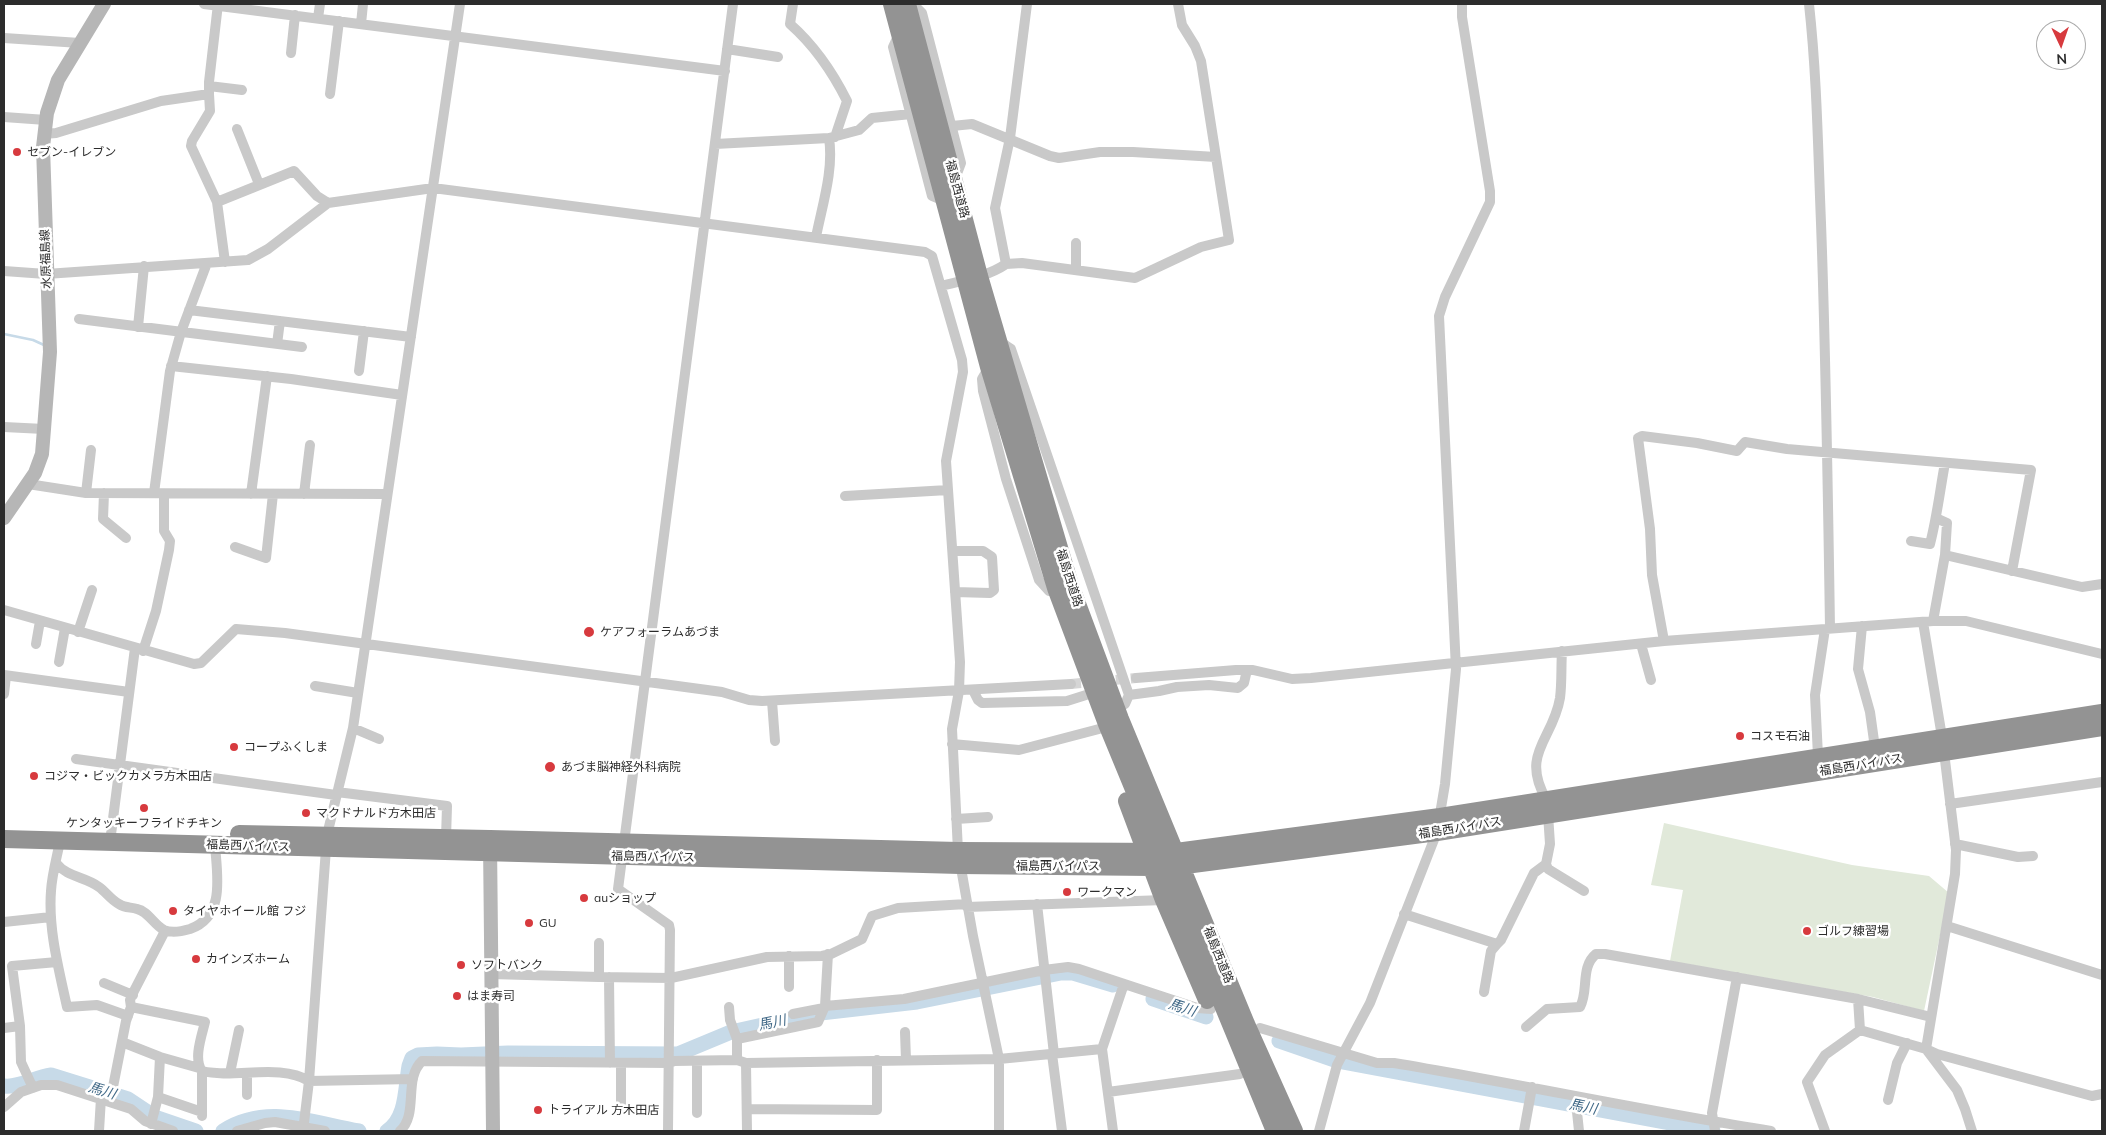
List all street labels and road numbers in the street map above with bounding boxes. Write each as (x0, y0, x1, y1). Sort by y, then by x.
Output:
street label: 福島西道路 (942, 158, 972, 220)
street label: 水原福島線 (38, 229, 54, 289)
street label: 福島西道路 (1053, 547, 1085, 609)
street label: 福島西バイパス (1818, 751, 1904, 779)
street label: 福島西バイパス (1417, 814, 1503, 842)
street label: 福島西バイパス (206, 837, 290, 855)
street label: 福島西バイパス (611, 849, 695, 865)
street label: 福島西バイパス (1016, 859, 1100, 873)
street label: 福島西道路 (1200, 924, 1236, 986)

